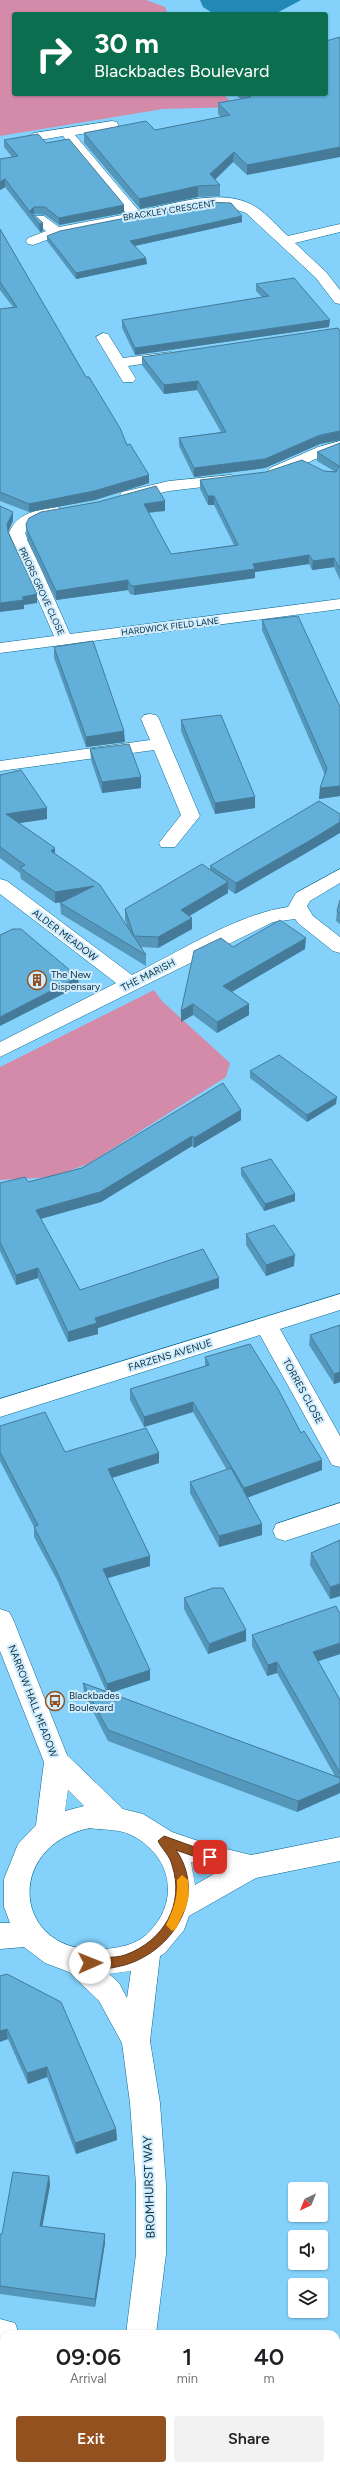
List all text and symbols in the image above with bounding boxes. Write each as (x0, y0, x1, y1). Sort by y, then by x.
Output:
text: 30 m (94, 26, 159, 60)
icon: right (28, 28, 80, 80)
text: Blackbades Boulevard (94, 60, 270, 82)
street label: BRACKLEY CRESCENT (122, 197, 216, 223)
street label: PRIORS GROVE CLOSE (17, 545, 67, 637)
street label: HARDWICK FIELD LANE (120, 615, 220, 637)
street label: ALDER MEADOW (30, 906, 101, 964)
street label: THE MARISH (119, 956, 177, 994)
place label: The New Dispensary (51, 968, 101, 993)
building icon: The New Dispensary (26, 969, 48, 991)
street label: FARZENS AVENUE (126, 1336, 214, 1374)
street label: TORRES CLOSE (280, 1356, 326, 1426)
street label: NARROW HALL MEADOW (6, 1643, 61, 1759)
place label: Blackbades Boulevard (69, 1689, 120, 1714)
bus stop icon: Blackbades Boulevard (44, 1690, 66, 1712)
pin (193, 1840, 227, 1874)
icon: arrive (199, 1846, 221, 1868)
position arrow (69, 1942, 111, 1984)
street label: BROMHURST WAY (140, 2135, 158, 2239)
north arrow (288, 2182, 328, 2222)
map controls (288, 2182, 328, 2318)
button: sound (288, 2230, 328, 2270)
button: layers (288, 2278, 328, 2318)
text: 09:06 (56, 2342, 121, 2371)
text: 1 (182, 2342, 192, 2371)
text: 40 (254, 2342, 284, 2371)
text: Arrival (70, 2371, 107, 2386)
text: min (177, 2371, 198, 2386)
text: m (263, 2371, 275, 2386)
button: Exit (16, 2416, 166, 2462)
button: Share (174, 2416, 324, 2462)

